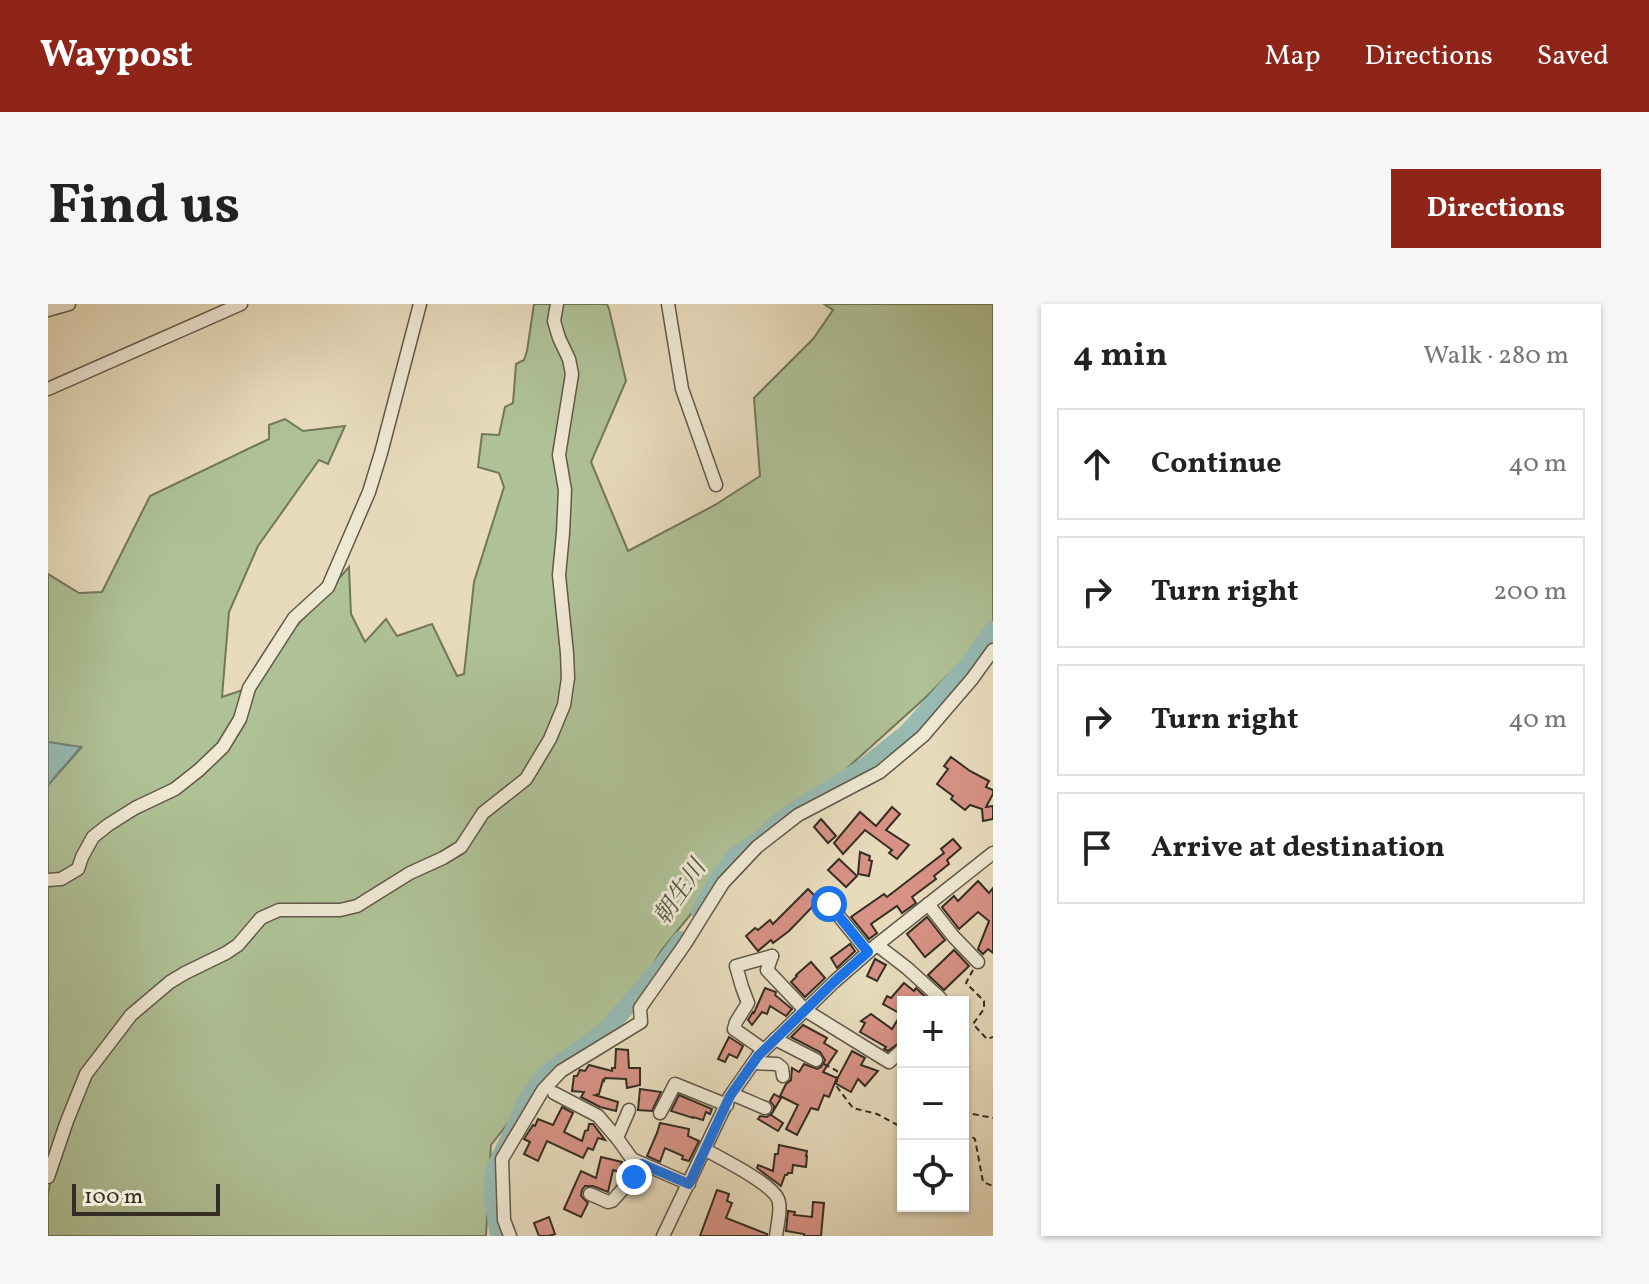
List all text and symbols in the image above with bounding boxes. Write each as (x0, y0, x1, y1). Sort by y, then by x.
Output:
text: Waypost (40, 30, 193, 83)
text: Map (1265, 37, 1321, 76)
text: Directions (1365, 37, 1493, 76)
text: Saved (1537, 37, 1609, 76)
text: Find us (48, 169, 240, 247)
button: Directions (1391, 169, 1601, 248)
text: 4 min (1073, 333, 1168, 380)
text: Walk · 280 m (1423, 338, 1569, 374)
icon: ahead (1075, 442, 1119, 486)
text: Continue (1151, 443, 1282, 485)
text: 40 m (1508, 446, 1567, 482)
icon: right (1075, 570, 1119, 614)
text: Turn right (1151, 571, 1299, 613)
text: 200 m (1493, 574, 1567, 610)
icon: right (1075, 698, 1119, 742)
text: Turn right (1151, 699, 1299, 741)
text: 40 m (1508, 702, 1567, 738)
icon: arrive (1075, 826, 1119, 870)
text: Arrive at destination (1151, 827, 1445, 869)
water label: 朝生川 (647, 851, 717, 932)
route start (811, 886, 847, 922)
map controls (897, 996, 969, 1212)
button: + (897, 996, 969, 1068)
button: − (897, 1068, 969, 1140)
button: locate (897, 1140, 969, 1212)
route end (616, 1159, 652, 1195)
scale bar (72, 1180, 220, 1216)
text: 100 m (84, 1182, 143, 1213)

